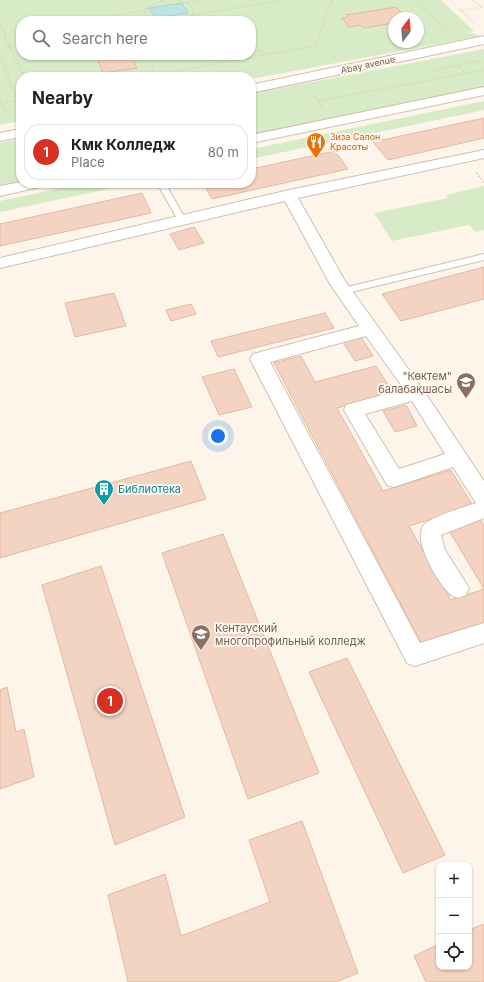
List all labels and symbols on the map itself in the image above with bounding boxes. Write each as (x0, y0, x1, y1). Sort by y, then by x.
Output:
north arrow (388, 12, 424, 48)
street label: Abay avenue (340, 53, 396, 76)
restaurant icon: Зиза Салон Красоты (305, 131, 327, 159)
place label: Зиза Салон Красоты (330, 131, 380, 152)
place label: "Көктем" балабақшасы (378, 369, 452, 396)
school or university icon: "Көктем" балабақшасы (455, 371, 477, 399)
your location (208, 426, 228, 446)
building icon: Библиотека (93, 478, 115, 506)
place label: Библиотека (118, 482, 181, 496)
place label: Кентауский многопрофильный колледж (215, 621, 366, 648)
school or university icon: Кентауский многопрофильный колледж (190, 623, 212, 651)
pin: 1 (97, 686, 123, 716)

